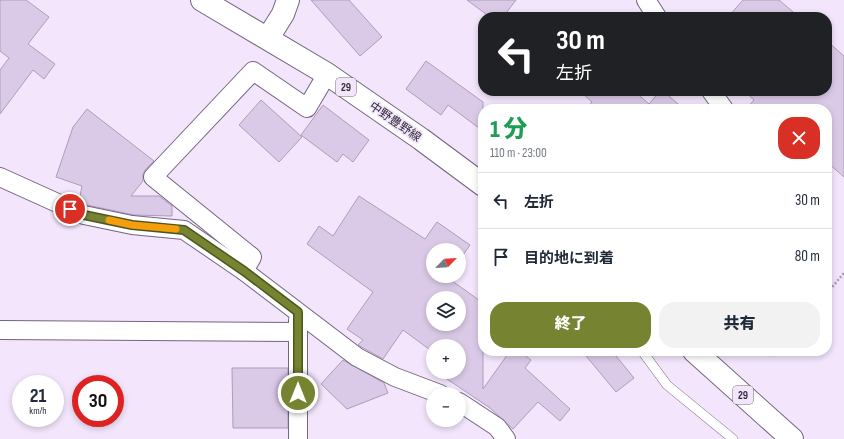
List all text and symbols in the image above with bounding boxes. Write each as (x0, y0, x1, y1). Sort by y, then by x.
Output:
text: 30 m (556, 24, 605, 57)
icon: left (490, 28, 542, 80)
text: 左折 (556, 63, 592, 84)
road number: 29 (336, 78, 356, 96)
street label: 中野豊野線 (366, 99, 424, 145)
text: 1 分 (490, 115, 528, 144)
button: close (778, 117, 820, 159)
text: 110 m · 23:00 (490, 145, 547, 161)
icon: left (490, 190, 512, 212)
text: 30 m (795, 191, 820, 210)
pin (53, 192, 87, 226)
text: 左折 (524, 193, 554, 212)
icon: arrive (59, 198, 81, 220)
north arrow (426, 243, 466, 283)
map controls (426, 243, 466, 427)
icon: arrive (490, 246, 512, 268)
text: 80 m (795, 247, 820, 266)
text: 目的地に到着 (524, 249, 614, 268)
button: layers (426, 291, 466, 331)
button: 終了 (490, 302, 651, 348)
button: 共有 (659, 302, 820, 348)
button: + (426, 339, 466, 379)
position arrow (277, 372, 319, 414)
speed limit sign: 30 (72, 375, 124, 427)
text: 21 (30, 384, 46, 408)
road number: 29 (733, 386, 753, 404)
button: − (426, 387, 466, 427)
text: km/h (29, 405, 47, 417)

